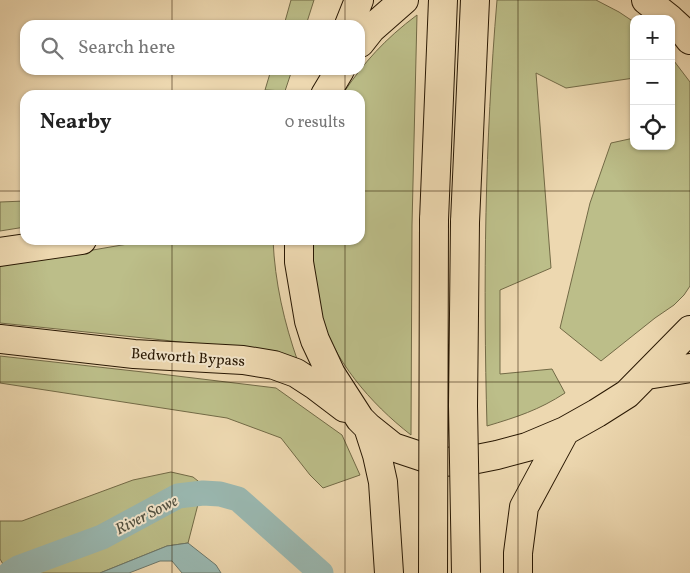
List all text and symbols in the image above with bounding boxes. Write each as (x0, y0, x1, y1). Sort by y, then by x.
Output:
map controls (630, 15, 675, 150)
button: + (630, 15, 675, 60)
search box (20, 20, 365, 75)
icon: search (38, 34, 66, 62)
text: Search here (78, 35, 175, 61)
button: − (630, 60, 675, 105)
button: locate (630, 105, 675, 150)
text: Nearby (40, 108, 111, 137)
text: 0 results (285, 112, 345, 134)
street label: Bedworth Bypass (130, 344, 246, 373)
water label: River Sowe (112, 491, 182, 541)

